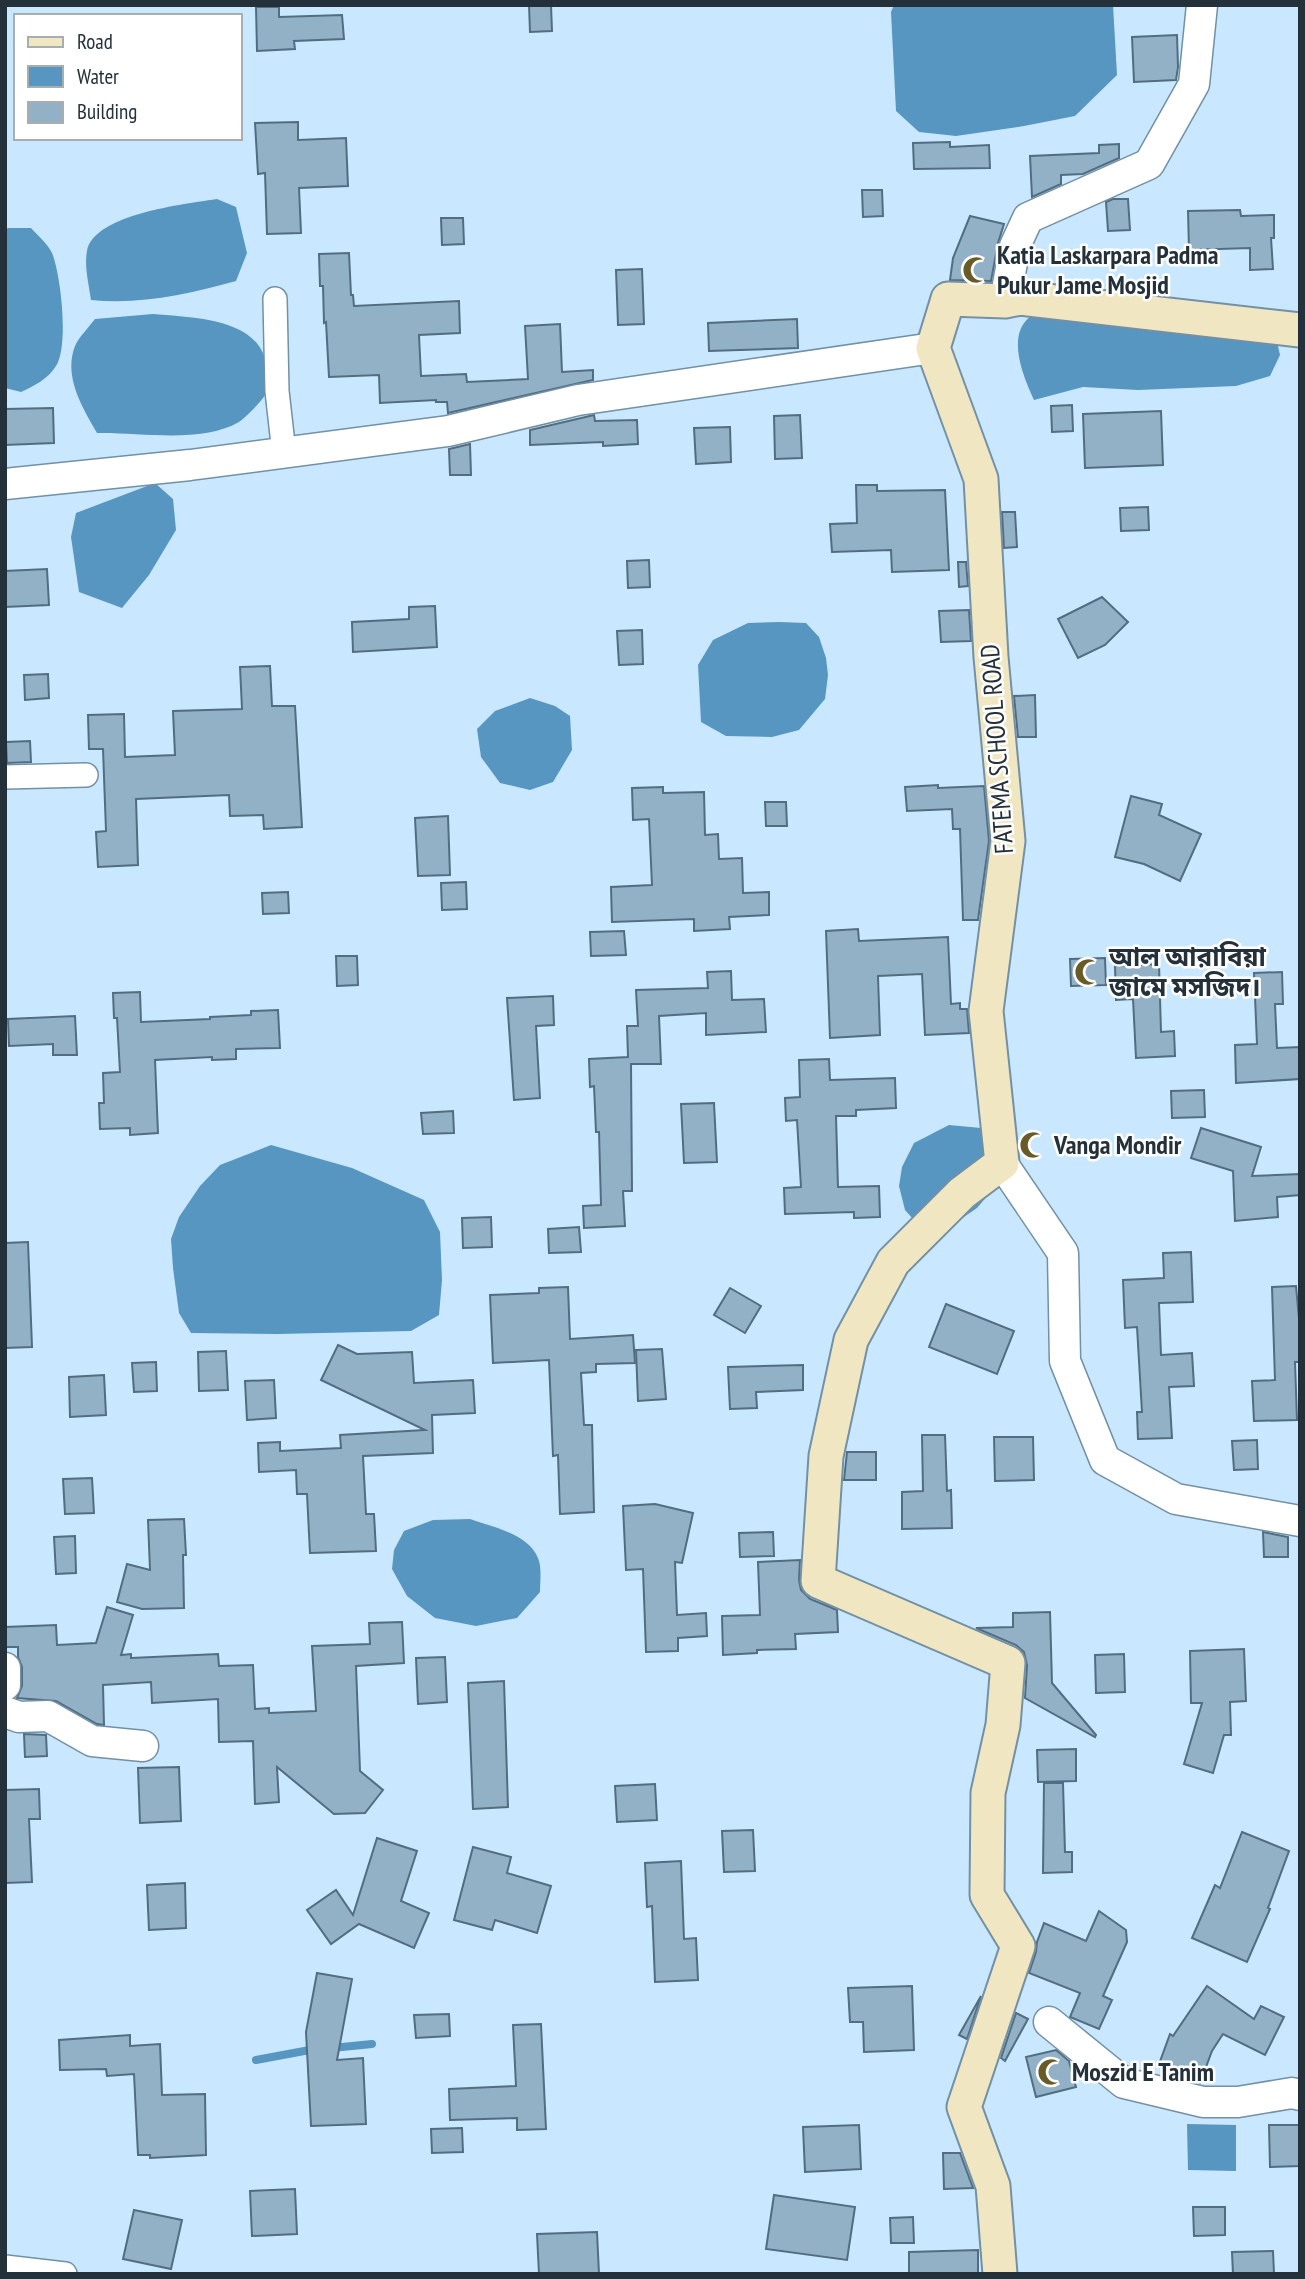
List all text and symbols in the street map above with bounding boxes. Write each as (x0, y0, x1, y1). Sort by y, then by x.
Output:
legend (14, 14, 242, 140)
text: Road (77, 28, 113, 55)
text: Water (77, 63, 119, 90)
text: Building (77, 98, 137, 125)
place label: Katia Laskarpara Padma Pukur Jame Mosjid (997, 238, 1218, 301)
mosque icon: Katia Laskarpara Padma Pukur Jame Mosjid (961, 255, 991, 285)
street label: FATEMA SCHOOL ROAD (973, 643, 1020, 855)
place label: আল আরাবিয়া জামে মসজিদ। (1108, 940, 1267, 1003)
mosque icon: আল আরাবিয়া জামে মসজিদ। (1073, 957, 1103, 987)
place label: Vanga Mondir (1053, 1128, 1182, 1161)
mosque icon: Vanga Mondir (1018, 1130, 1048, 1160)
place label: Moszid E Tanim (1072, 2055, 1214, 2088)
mosque icon: Moszid E Tanim (1036, 2057, 1066, 2087)

